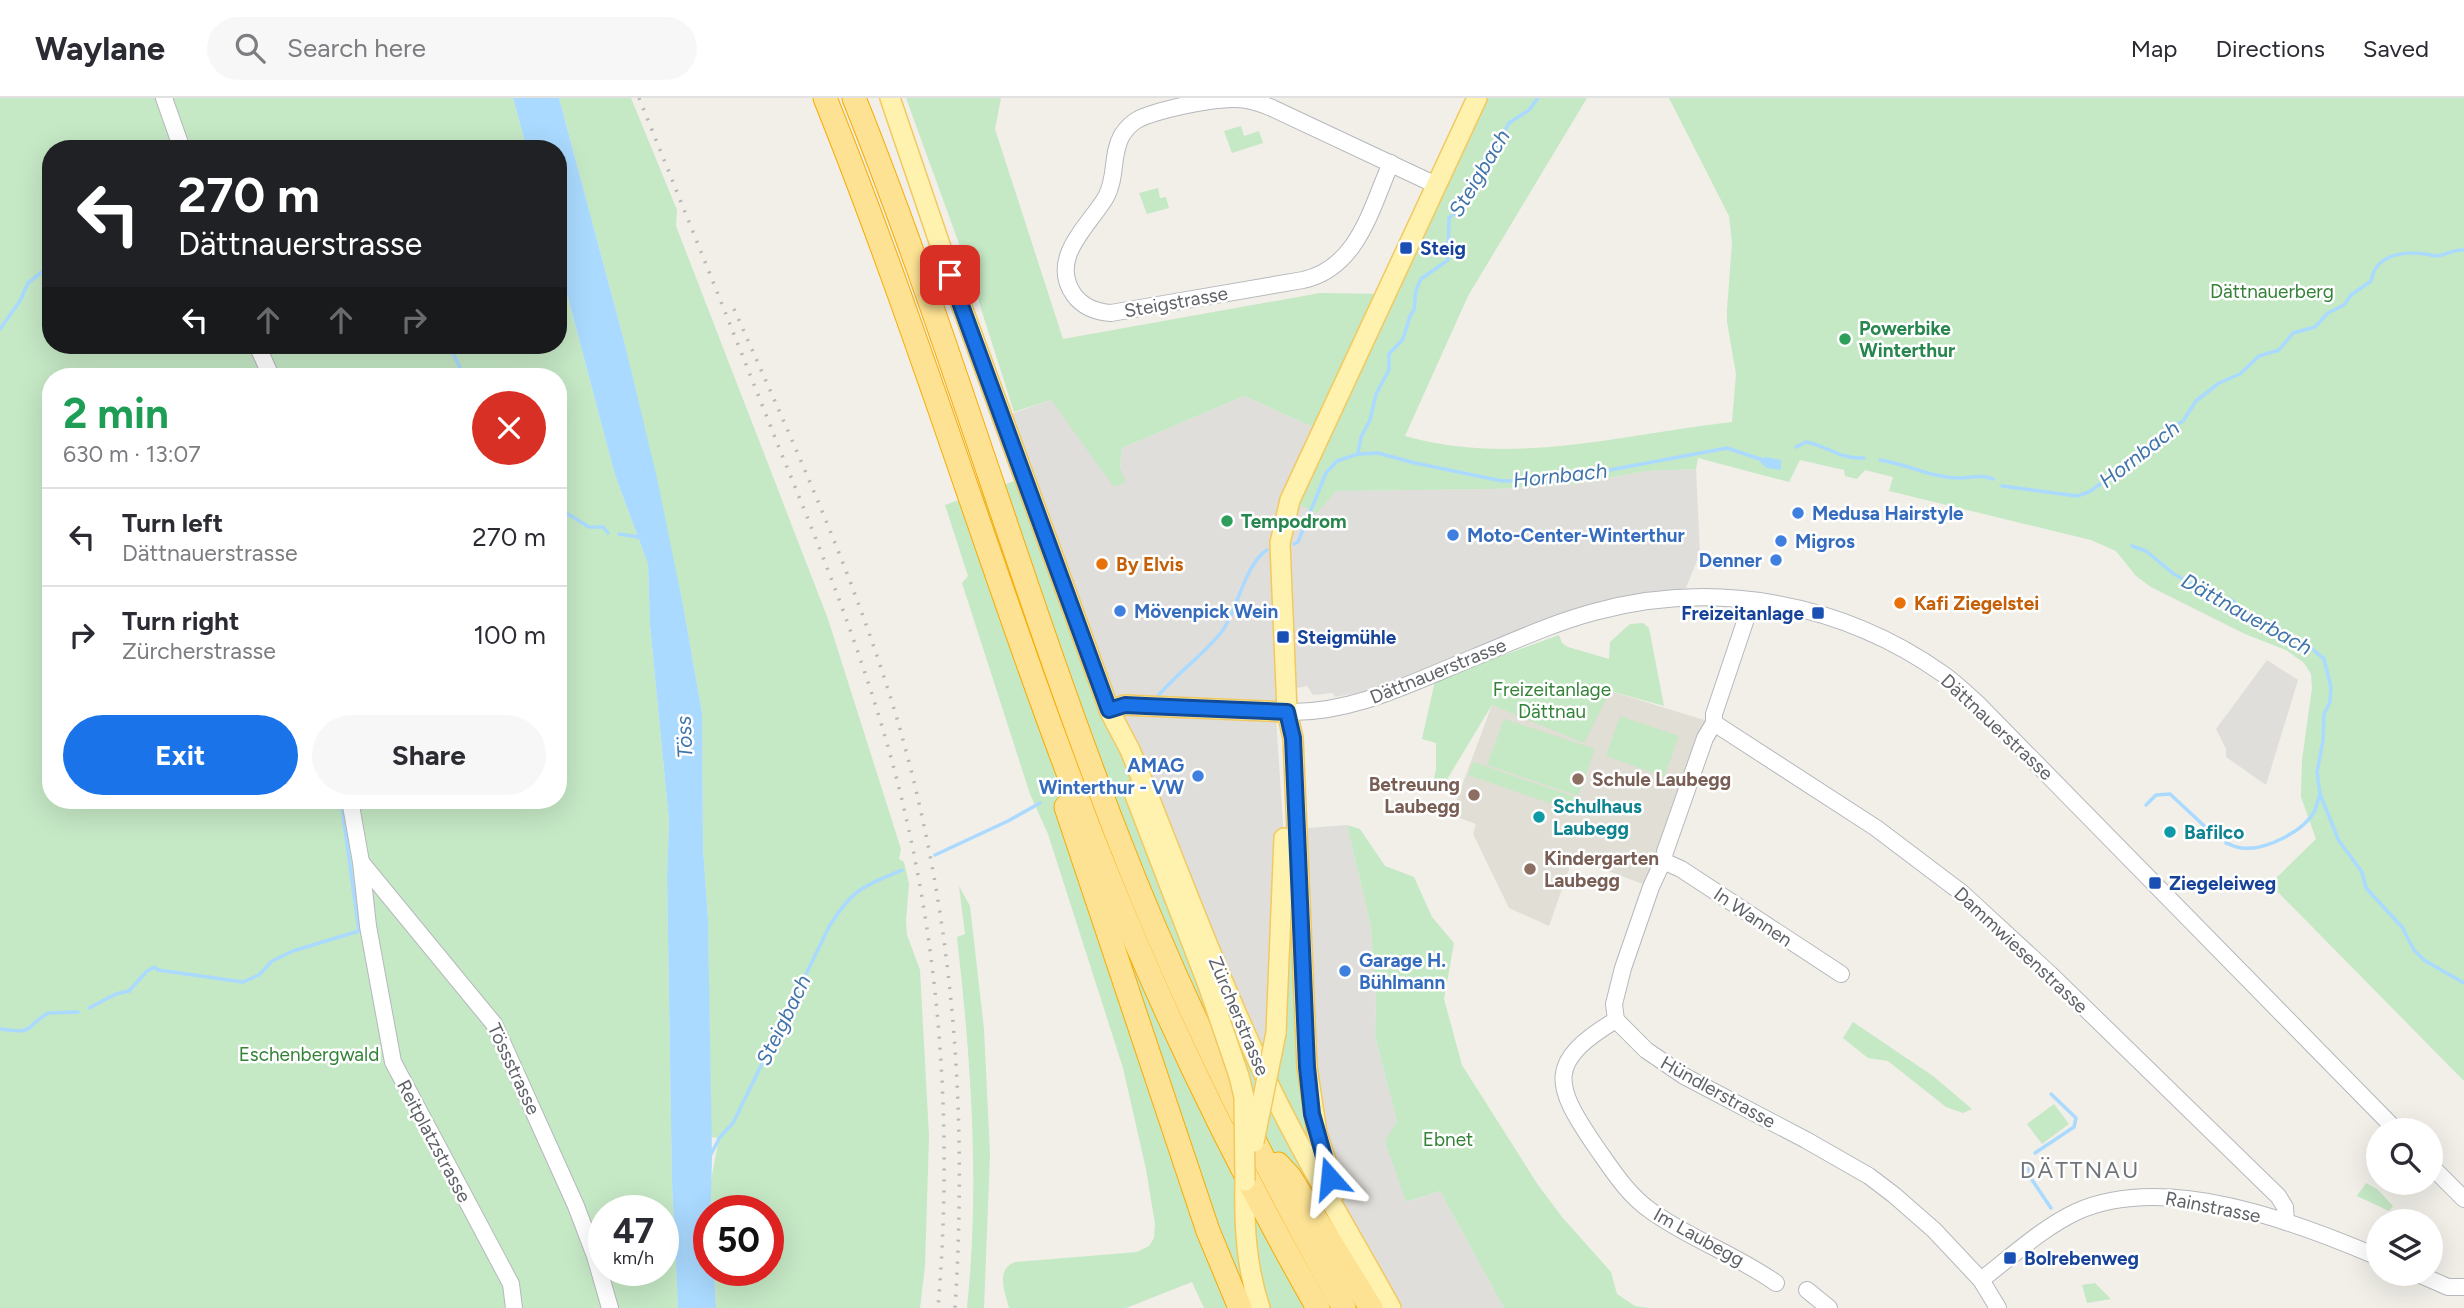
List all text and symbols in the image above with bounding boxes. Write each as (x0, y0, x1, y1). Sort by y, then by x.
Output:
search box (207, 17, 697, 80)
text: Waylane (35, 29, 165, 68)
icon: search (231, 29, 269, 67)
text: Search here (287, 32, 426, 64)
text: Map (2131, 34, 2177, 63)
text: Directions (2215, 34, 2325, 63)
text: Saved (2363, 34, 2429, 63)
water label: Steigbach (1443, 125, 1515, 221)
text: 270 m (178, 165, 320, 224)
icon: left (63, 168, 154, 259)
text: Dättnauerstrasse (178, 225, 422, 263)
place label: Steig (1420, 237, 1466, 260)
marker: Steig (1398, 240, 1414, 256)
pin (920, 245, 980, 305)
icon: arrive (931, 256, 969, 294)
park label: Dättnauerberg (2210, 280, 2334, 303)
street label: Steigstrasse (1122, 282, 1230, 322)
icon: left (176, 301, 214, 339)
icon: ahead (249, 301, 287, 339)
icon: ahead (322, 301, 360, 339)
icon: right (395, 301, 433, 339)
place label: Powerbike Winterthur (1859, 317, 1955, 362)
marker: Powerbike Winterthur (1837, 331, 1853, 347)
text: 2 min (63, 388, 169, 439)
button: close (472, 391, 546, 465)
water label: Hornbach (2094, 415, 2184, 493)
text: 630 m · 13:07 (63, 440, 201, 468)
water label: Hornbach (1512, 458, 1609, 492)
place label: Medusa Hairstyle (1812, 502, 1964, 525)
marker: Medusa Hairstyle (1790, 505, 1806, 521)
text: Turn left (122, 507, 223, 539)
place label: Tempodrom (1241, 510, 1347, 533)
marker: Tempodrom (1219, 513, 1235, 529)
icon: left (63, 518, 101, 556)
text: 270 m (472, 521, 546, 553)
place label: Moto-Center-Winterthur (1467, 524, 1685, 547)
marker: Moto-Center-Winterthur (1445, 527, 1461, 543)
place label: Migros (1795, 530, 1855, 553)
marker: Migros (1773, 533, 1789, 549)
text: Dättnauerstrasse (122, 539, 298, 567)
place label: Denner (1699, 549, 1762, 572)
marker: Denner (1768, 552, 1784, 568)
place label: By Elvis (1116, 553, 1184, 576)
marker: By Elvis (1094, 556, 1110, 572)
water label: Dättnauerbach (2177, 568, 2317, 660)
place label: Kafi Ziegelstei (1914, 592, 2039, 615)
marker: Kafi Ziegelstei (1892, 595, 1908, 611)
place label: Mövenpick Wein (1134, 600, 1278, 623)
place label: Freizeitanlage (1681, 602, 1804, 625)
marker: Mövenpick Wein (1112, 603, 1128, 619)
text: Turn right (122, 605, 239, 637)
marker: Freizeitanlage (1810, 605, 1826, 621)
icon: right (63, 616, 101, 654)
text: 100 m (473, 619, 546, 651)
place label: Steigmühle (1297, 626, 1397, 649)
marker: Steigmühle (1275, 629, 1291, 645)
street label: Dättnauerstrasse (1366, 633, 1510, 709)
text: Zürcherstrasse (122, 637, 276, 665)
street label: Dättnauerstrasse (1936, 669, 2058, 785)
park label: Freizeitanlage Dättnau (1493, 678, 1611, 723)
button: Exit (63, 715, 298, 795)
button: Share (312, 715, 546, 795)
water label: Töss (670, 715, 698, 759)
place label: AMAG Winterthur - VW (1039, 754, 1184, 799)
marker: AMAG Winterthur - VW (1190, 768, 1206, 784)
place label: Schule Laubegg (1592, 768, 1731, 791)
marker: Schule Laubegg (1570, 771, 1586, 787)
place label: Betreuung Laubegg (1369, 773, 1460, 818)
marker: Betreuung Laubegg (1466, 787, 1482, 803)
place label: Schulhaus Laubegg (1553, 795, 1642, 840)
marker: Schulhaus Laubegg (1531, 809, 1547, 825)
place label: Bafilco (2184, 821, 2244, 844)
marker: Bafilco (2162, 824, 2178, 840)
place label: Kindergarten Laubegg (1544, 847, 1659, 892)
marker: Kindergarten Laubegg (1522, 861, 1538, 877)
place label: Ziegeleiweg (2169, 872, 2276, 895)
marker: Ziegeleiweg (2147, 875, 2163, 891)
street label: In Wannen (1709, 882, 1797, 952)
street label: Dammwiesenstrasse (1949, 882, 2093, 1018)
place label: Garage H. Bühlmann (1359, 949, 1446, 994)
street label: Zürcherstrasse (1204, 953, 1274, 1079)
marker: Garage H. Bühlmann (1337, 963, 1353, 979)
water label: Steigbach (750, 970, 816, 1069)
street label: Tössstrasse (483, 1020, 545, 1118)
park label: Eschenbergwald (239, 1043, 379, 1066)
street label: Hündlerstrasse (1657, 1051, 1779, 1133)
street label: Reitplatzstrasse (392, 1076, 476, 1206)
map controls (2366, 1118, 2443, 1286)
button: search (2366, 1118, 2443, 1195)
park label: Ebnet (1423, 1128, 1473, 1151)
position arrow (1293, 1141, 1367, 1215)
district label: DÄTTNAU (2020, 1156, 2140, 1184)
street label: Rainstrasse (2163, 1186, 2263, 1228)
speed limit sign: 50 (693, 1195, 784, 1286)
street label: Im Laubegg (1650, 1203, 1748, 1271)
button: layers (2366, 1209, 2443, 1286)
text: 47 (613, 1210, 654, 1252)
text: km/h (613, 1247, 654, 1269)
place label: Bolrebenweg (2024, 1247, 2139, 1270)
marker: Bolrebenweg (2002, 1250, 2018, 1266)

